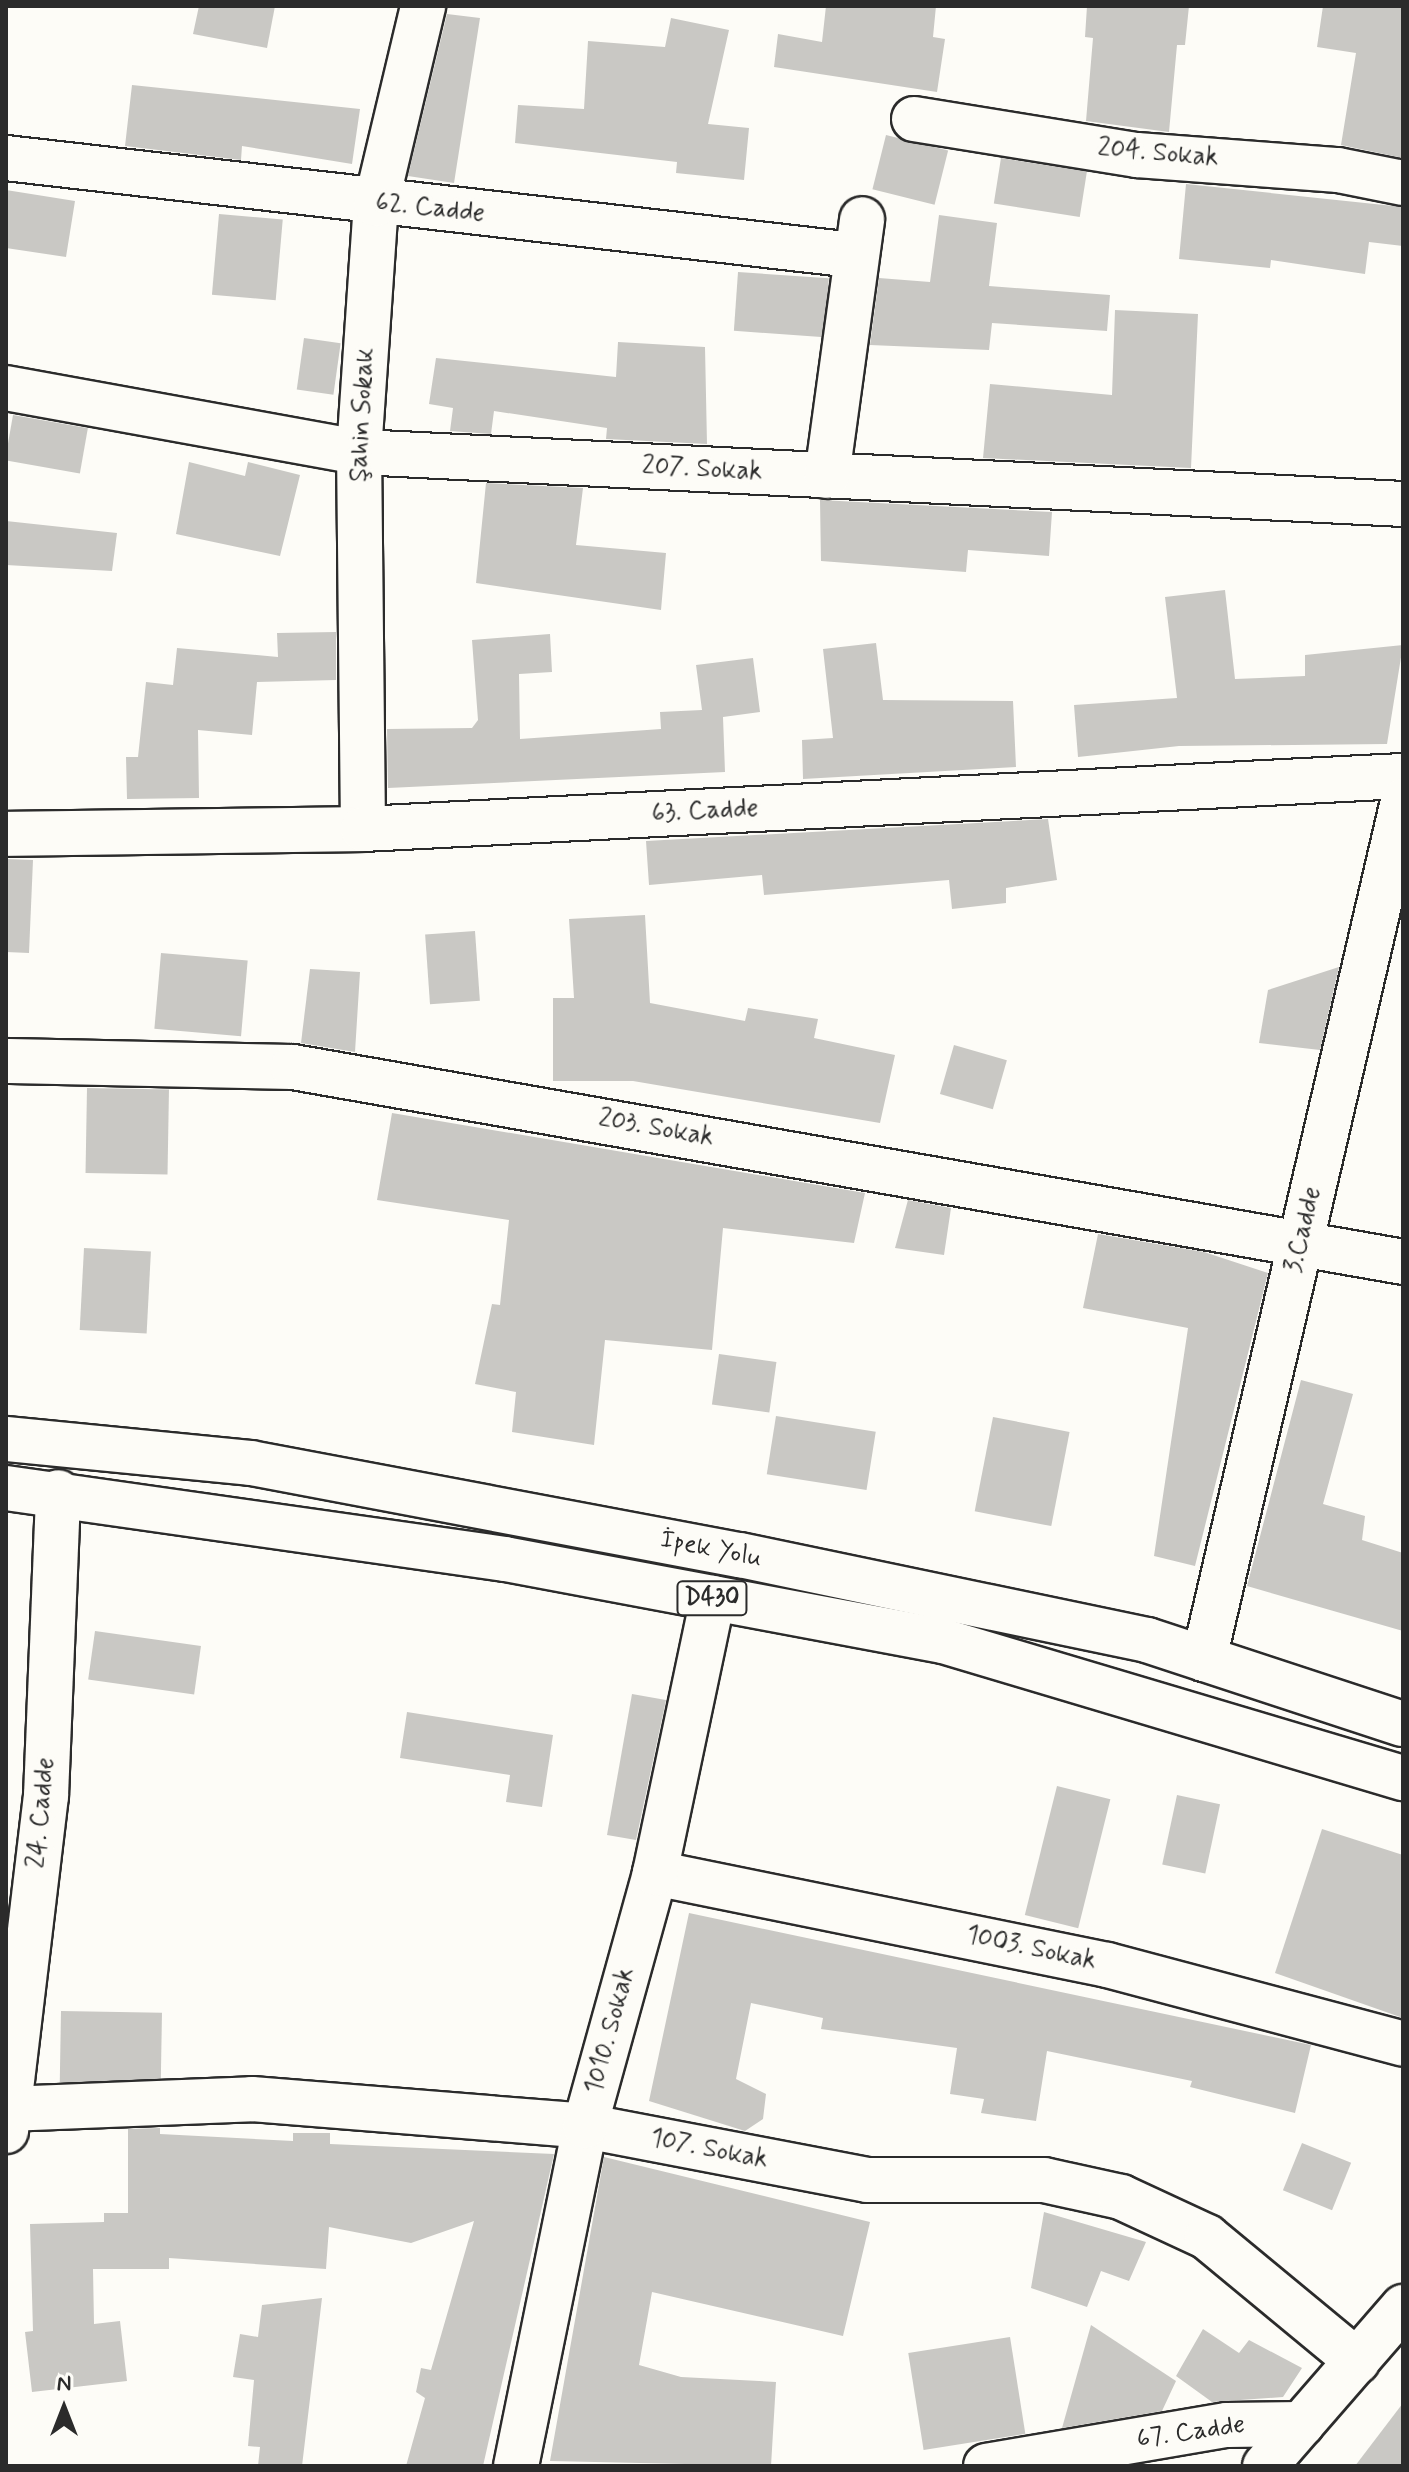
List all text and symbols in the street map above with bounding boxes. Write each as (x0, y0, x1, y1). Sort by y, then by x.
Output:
street label: 204. Sokak (1096, 133, 1220, 175)
street label: 62. Cadde (374, 188, 486, 230)
street label: Şahin Sokak (344, 347, 382, 483)
street label: 207. Sokak (641, 451, 763, 489)
street label: 63. Cadde (651, 794, 759, 830)
street label: 203. Sokak (596, 1104, 716, 1154)
street label: 3.Cadde (1279, 1184, 1329, 1276)
street label: İpek Yolu (659, 1525, 763, 1575)
road number: D430 (676, 1578, 748, 1618)
street label: 24. Cadde (22, 1756, 62, 1870)
street label: 1003. Sokak (963, 1920, 1099, 1978)
street label: 1010. Sokak (579, 1964, 643, 2098)
street label: 107. Sokak (648, 2123, 770, 2177)
north arrow (24, 2368, 104, 2448)
text: N (57, 2370, 71, 2398)
street label: 67. Cadde (1135, 2410, 1247, 2456)

